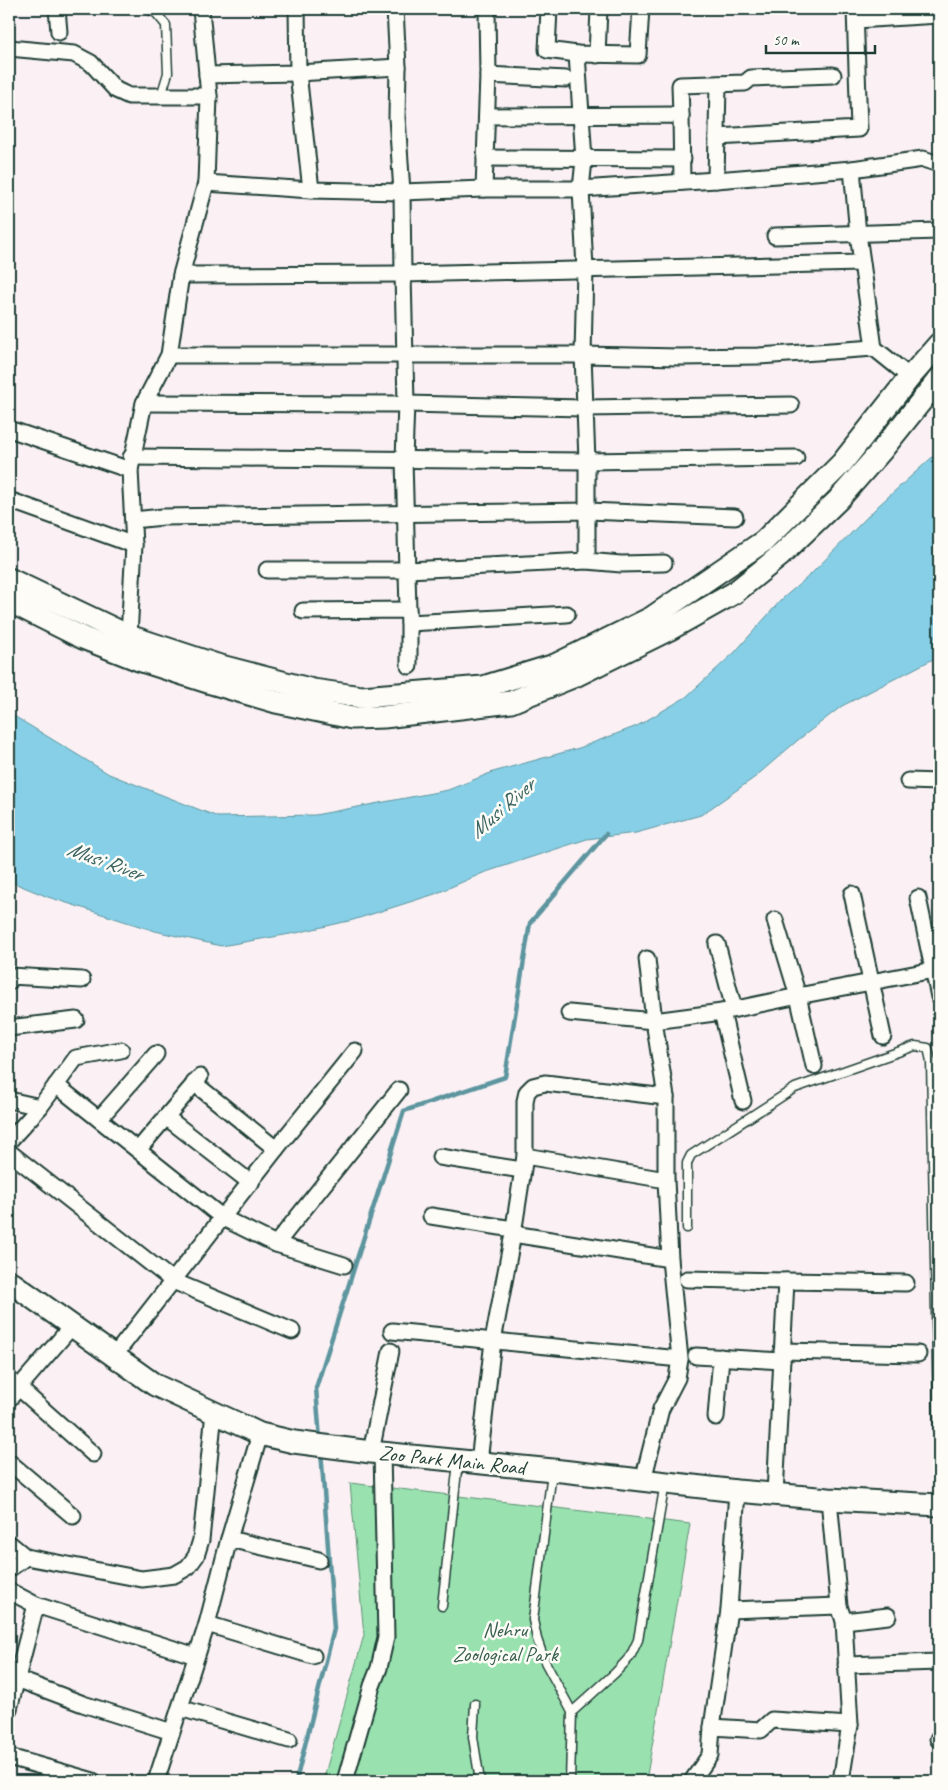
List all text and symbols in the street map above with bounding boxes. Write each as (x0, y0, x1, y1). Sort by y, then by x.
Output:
scale bar (766, 22, 874, 54)
text: 50 m (773, 31, 800, 50)
water label: Musi River (463, 769, 544, 844)
water label: Musi River (64, 834, 150, 889)
street label: Zoo Park Main Road (378, 1439, 530, 1481)
park label: Nehru Zoological Park (452, 1617, 559, 1667)

